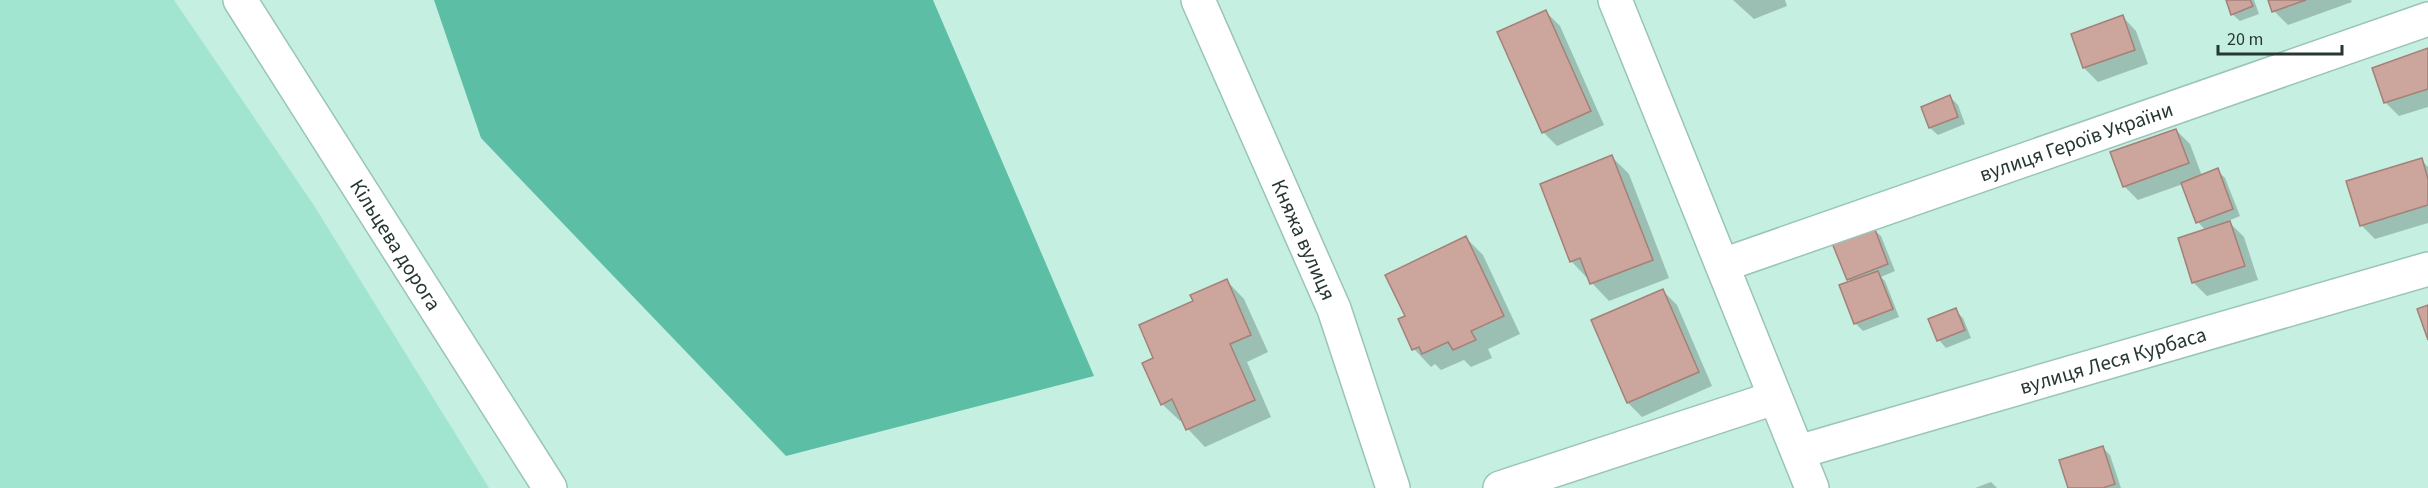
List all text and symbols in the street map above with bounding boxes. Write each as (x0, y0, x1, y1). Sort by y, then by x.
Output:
scale bar (2218, 18, 2342, 56)
text: 20 m (2227, 27, 2263, 52)
street label: вулиця Героїв України (1975, 94, 2177, 189)
street label: Кільцева дорога (342, 173, 449, 316)
street label: Княжа вулиця (1264, 174, 1343, 305)
street label: вулиця Леся Курбаса (2016, 319, 2210, 402)

